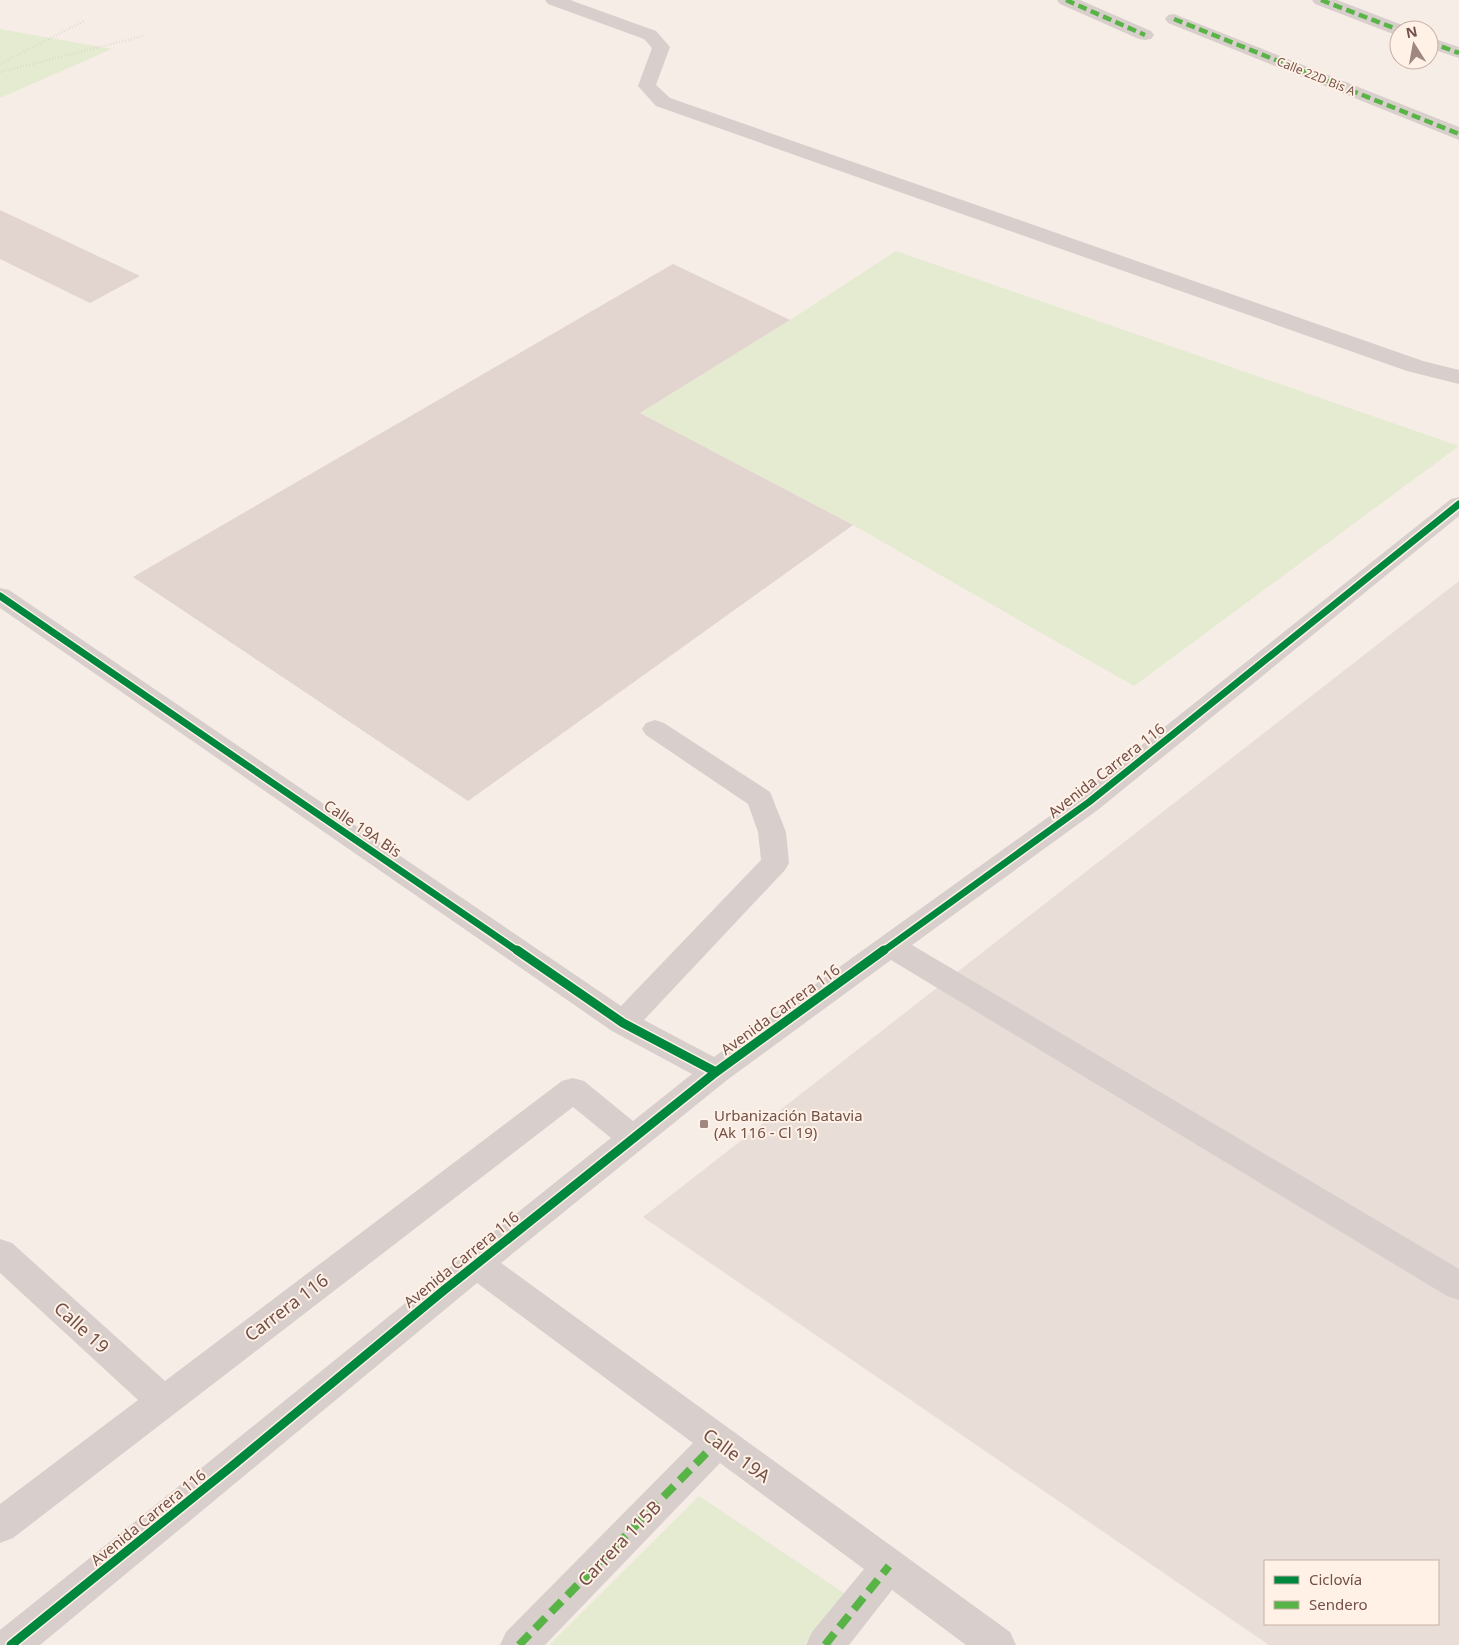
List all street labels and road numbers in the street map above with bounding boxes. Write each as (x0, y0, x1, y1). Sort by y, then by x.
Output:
street label: Calle 22D Bis A (1274, 52, 1358, 100)
street label: Avenida Carrera 116 (1044, 718, 1168, 822)
street label: Calle 19A Bis (320, 795, 406, 861)
street label: Avenida Carrera 116 (716, 959, 844, 1059)
street label: Avenida Carrera 116 (399, 1206, 523, 1312)
street label: Carrera 116 (239, 1268, 333, 1346)
street label: Calle 19 (49, 1296, 115, 1358)
street label: Calle 19A (699, 1422, 776, 1488)
street label: Avenida Carrera 116 (86, 1464, 210, 1570)
street label: Carrera 115B (572, 1495, 666, 1591)

